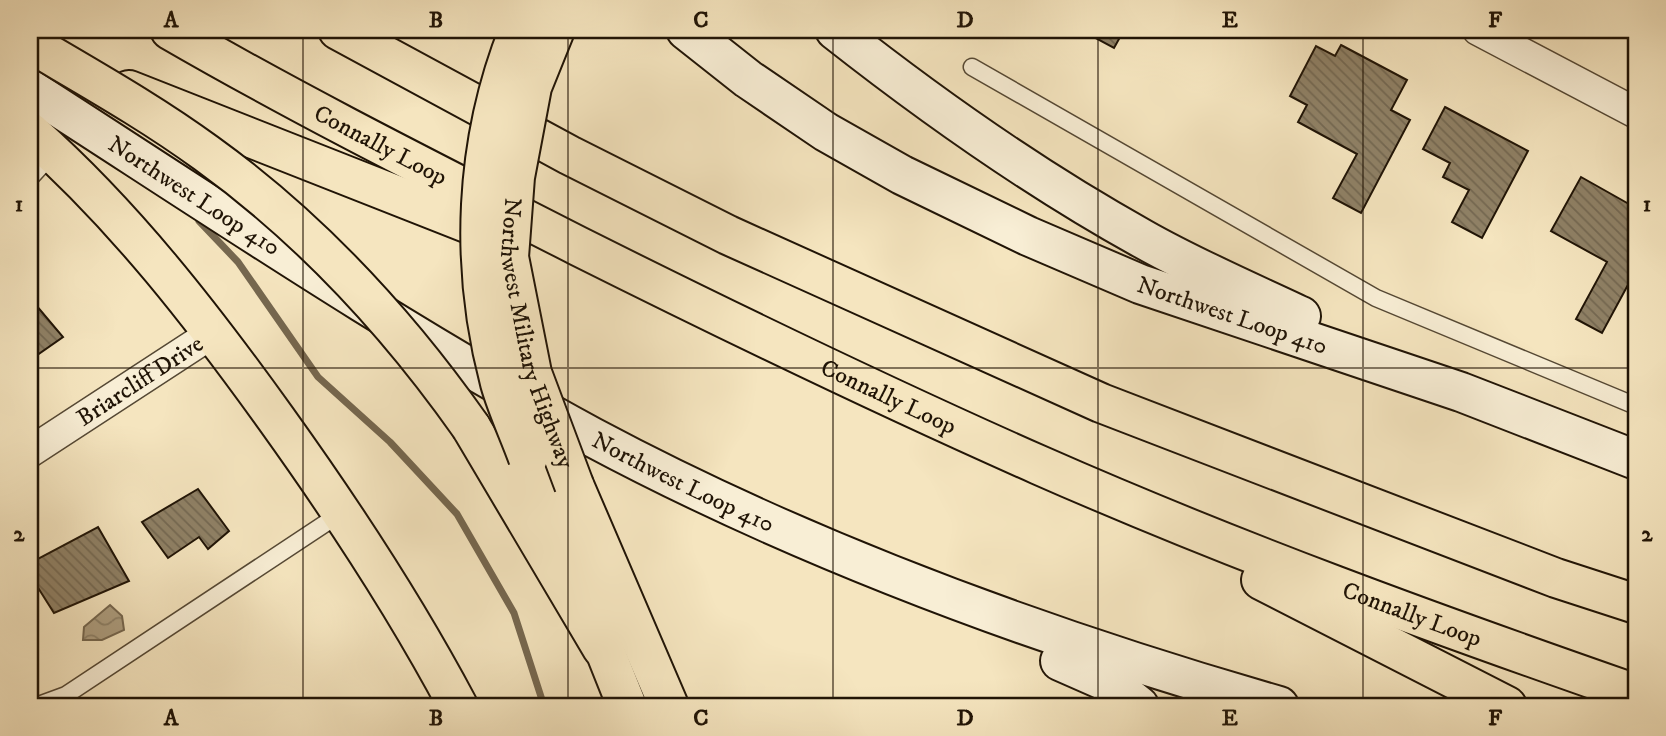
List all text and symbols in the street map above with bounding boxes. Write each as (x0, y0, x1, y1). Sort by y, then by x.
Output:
text: A (163, 6, 180, 35)
text: B (429, 6, 443, 35)
text: C (693, 6, 709, 35)
text: D (956, 6, 974, 35)
text: E (1222, 6, 1238, 35)
text: F (1488, 6, 1503, 35)
street label: Connally Loop (308, 98, 452, 193)
street label: Northwest Loop 410 (102, 130, 286, 263)
text: 1 (15, 190, 23, 219)
text: 1 (1643, 190, 1651, 219)
street label: Northwest Military Highway (493, 197, 581, 473)
street label: Northwest Loop 410 (1133, 270, 1331, 362)
street label: Briarcliff Drive (71, 329, 209, 433)
street label: Connally Loop (816, 353, 961, 442)
street label: Northwest Loop 410 (586, 426, 779, 540)
text: 2 (13, 520, 25, 549)
text: 2 (1641, 520, 1653, 549)
street label: Connally Loop (1338, 576, 1486, 654)
text: A (163, 704, 180, 733)
text: B (429, 704, 443, 733)
text: C (693, 704, 709, 733)
text: D (956, 704, 974, 733)
text: E (1222, 704, 1238, 733)
text: F (1488, 704, 1503, 733)

